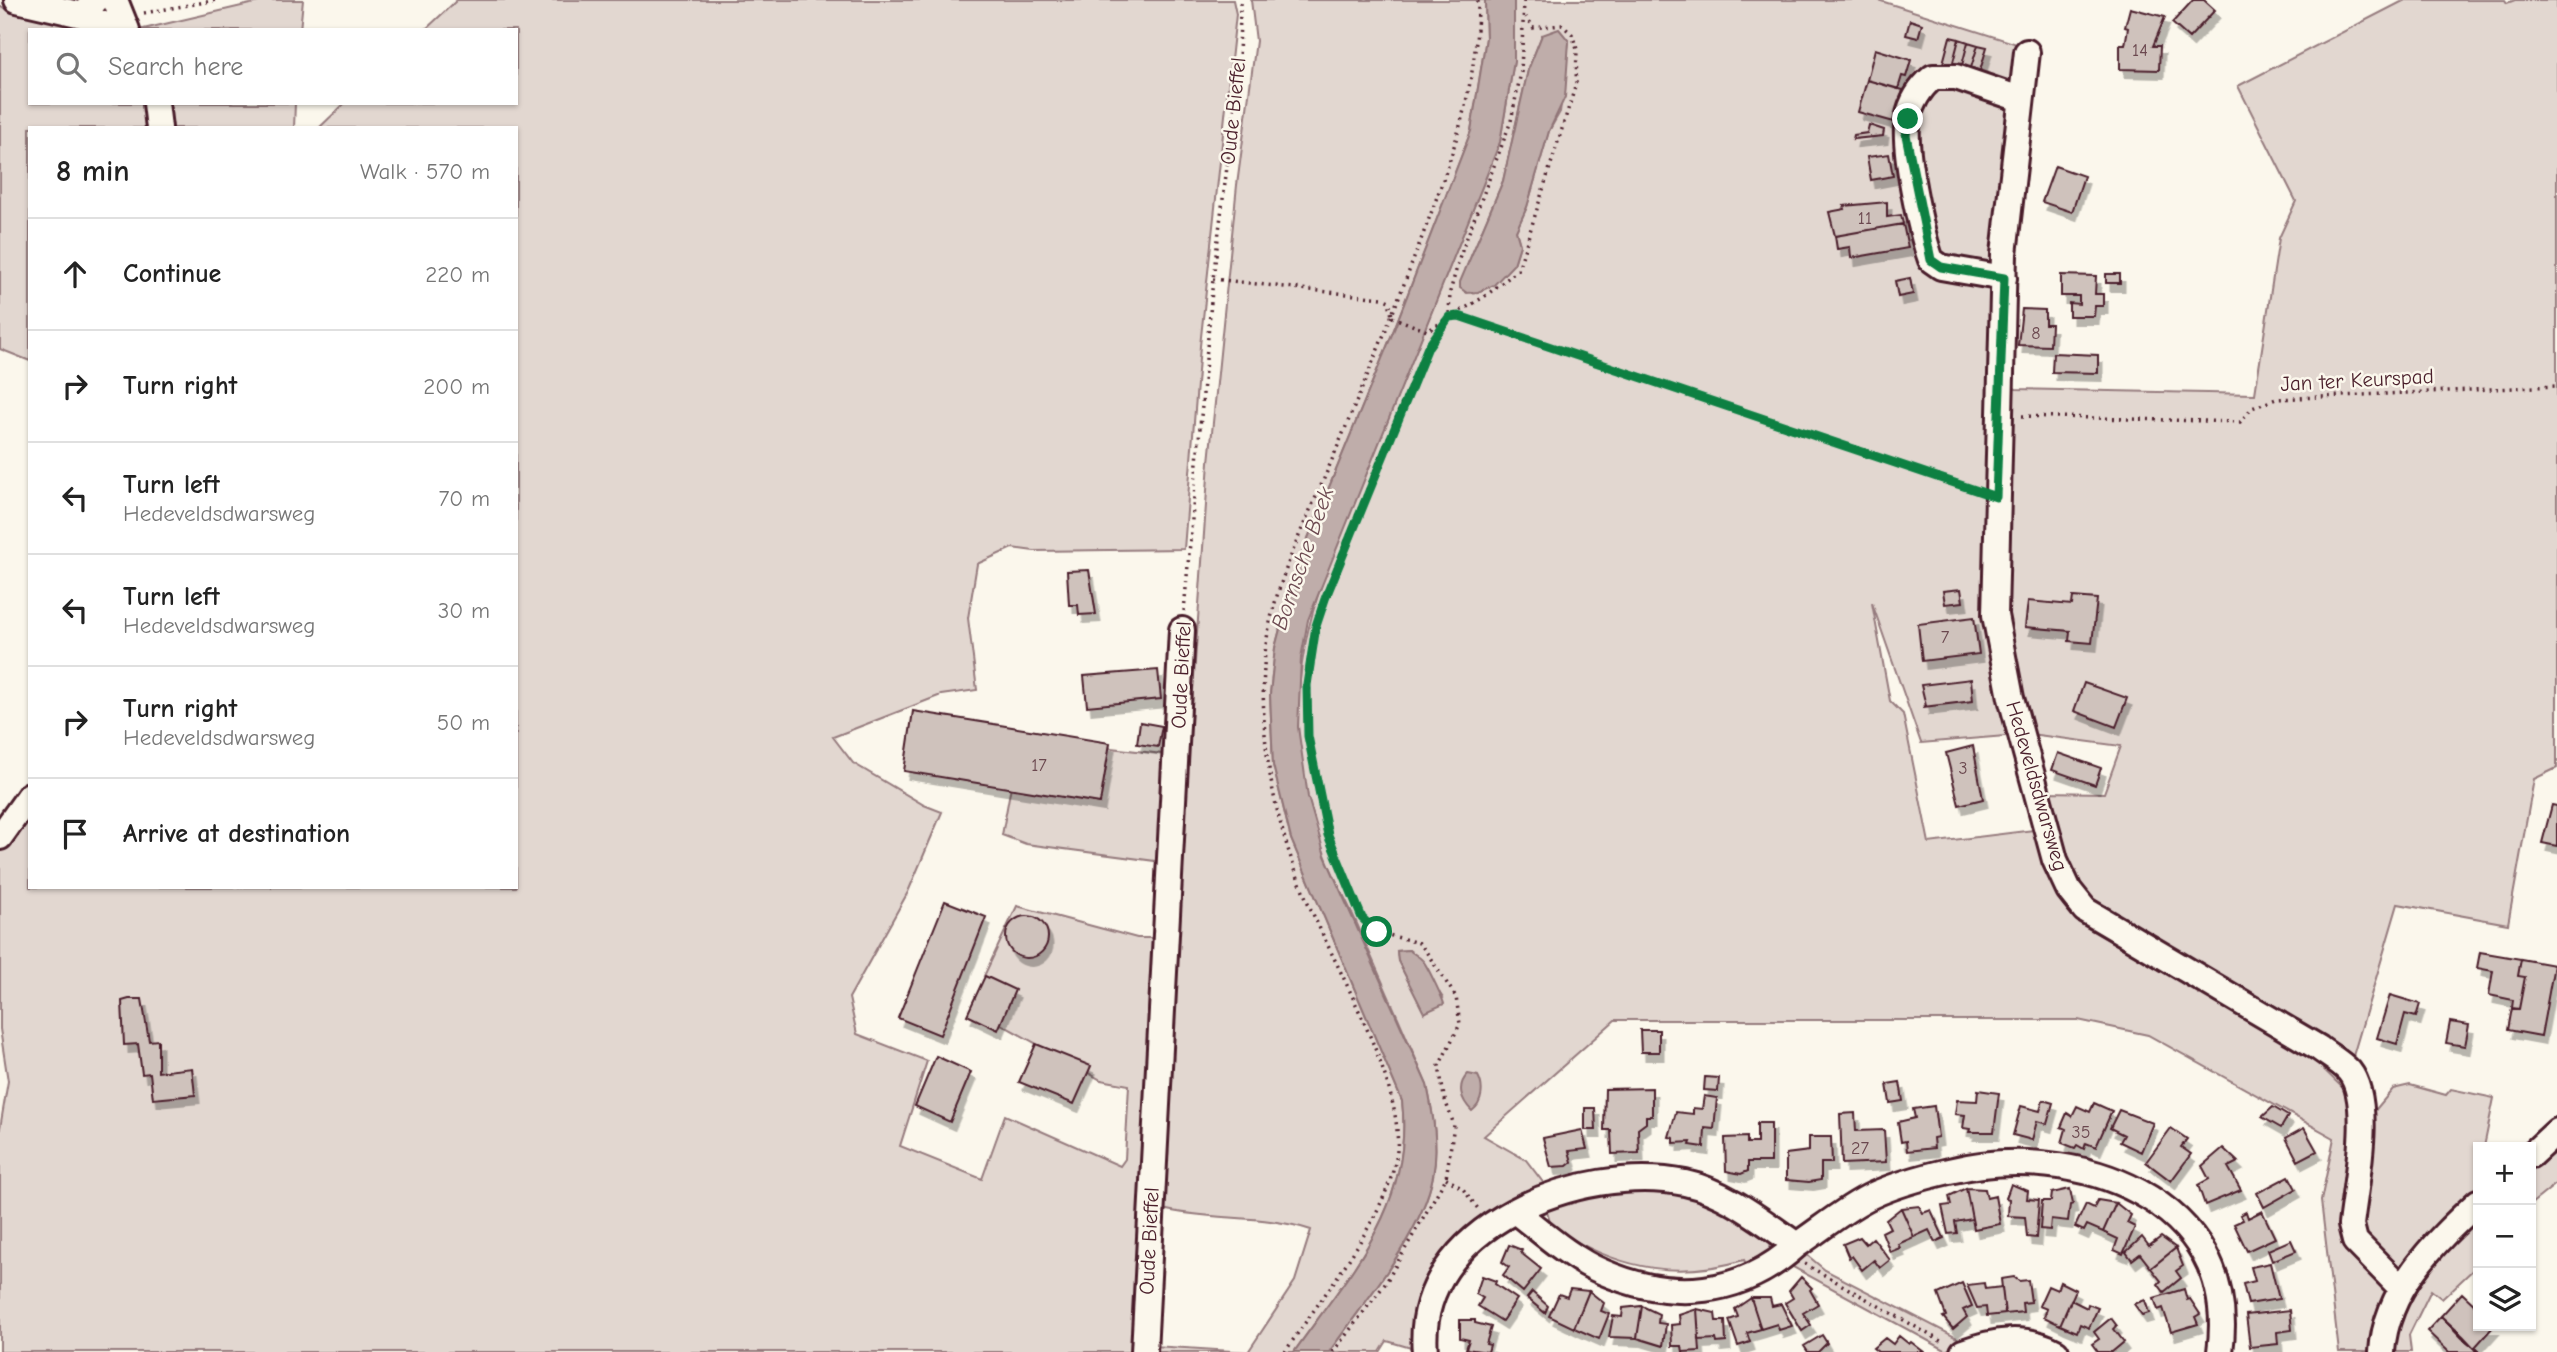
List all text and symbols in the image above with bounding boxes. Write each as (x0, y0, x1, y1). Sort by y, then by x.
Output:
search box (28, 28, 518, 105)
house number: 14 (2132, 40, 2148, 61)
icon: search (52, 48, 90, 86)
text: Search here (108, 52, 243, 82)
street label: Oude Bieffel (1215, 56, 1251, 166)
route end (1892, 103, 1923, 134)
text: 8 min (56, 154, 130, 189)
text: Walk · 570 m (360, 158, 490, 185)
house number: 11 (1858, 208, 1872, 229)
icon: ahead (56, 255, 94, 293)
text: Continue (123, 259, 221, 289)
text: 220 m (425, 261, 490, 288)
house number: 8 (2031, 323, 2041, 344)
street label: Jan ter Keurspad (2280, 364, 2434, 396)
icon: right (56, 367, 94, 405)
text: Turn right (123, 371, 237, 401)
text: 200 m (423, 373, 490, 400)
text: Turn left (123, 470, 220, 500)
icon: left (56, 479, 94, 517)
water label: Bornsche Beek (1265, 482, 1340, 633)
text: 70 m (438, 485, 490, 512)
text: Hedeveldsdwarsweg (123, 500, 315, 527)
text: Turn left (123, 582, 220, 612)
icon: left (56, 591, 94, 629)
text: 30 m (438, 597, 490, 624)
text: Hedeveldsdwarsweg (123, 612, 315, 639)
street label: Oude Bieffel (1166, 621, 1196, 729)
house number: 7 (1941, 627, 1950, 648)
text: Turn right (123, 694, 237, 724)
street label: Hedeveldsdwarsweg (2001, 698, 2073, 874)
icon: right (56, 703, 94, 741)
text: 50 m (437, 709, 490, 736)
text: Hedeveldsdwarsweg (123, 724, 315, 751)
house number: 17 (1031, 755, 1047, 776)
house number: 3 (1958, 758, 1968, 779)
icon: arrive (56, 815, 94, 853)
text: Arrive at destination (123, 819, 350, 849)
route start (1361, 916, 1392, 947)
house number: 35 (2072, 1122, 2090, 1143)
house number: 27 (1851, 1138, 1869, 1159)
map controls (2473, 1142, 2536, 1331)
button: + (2473, 1142, 2536, 1205)
street label: Oude Bieffel (1134, 1187, 1164, 1295)
button: − (2473, 1205, 2536, 1268)
button: layers (2473, 1268, 2536, 1331)

